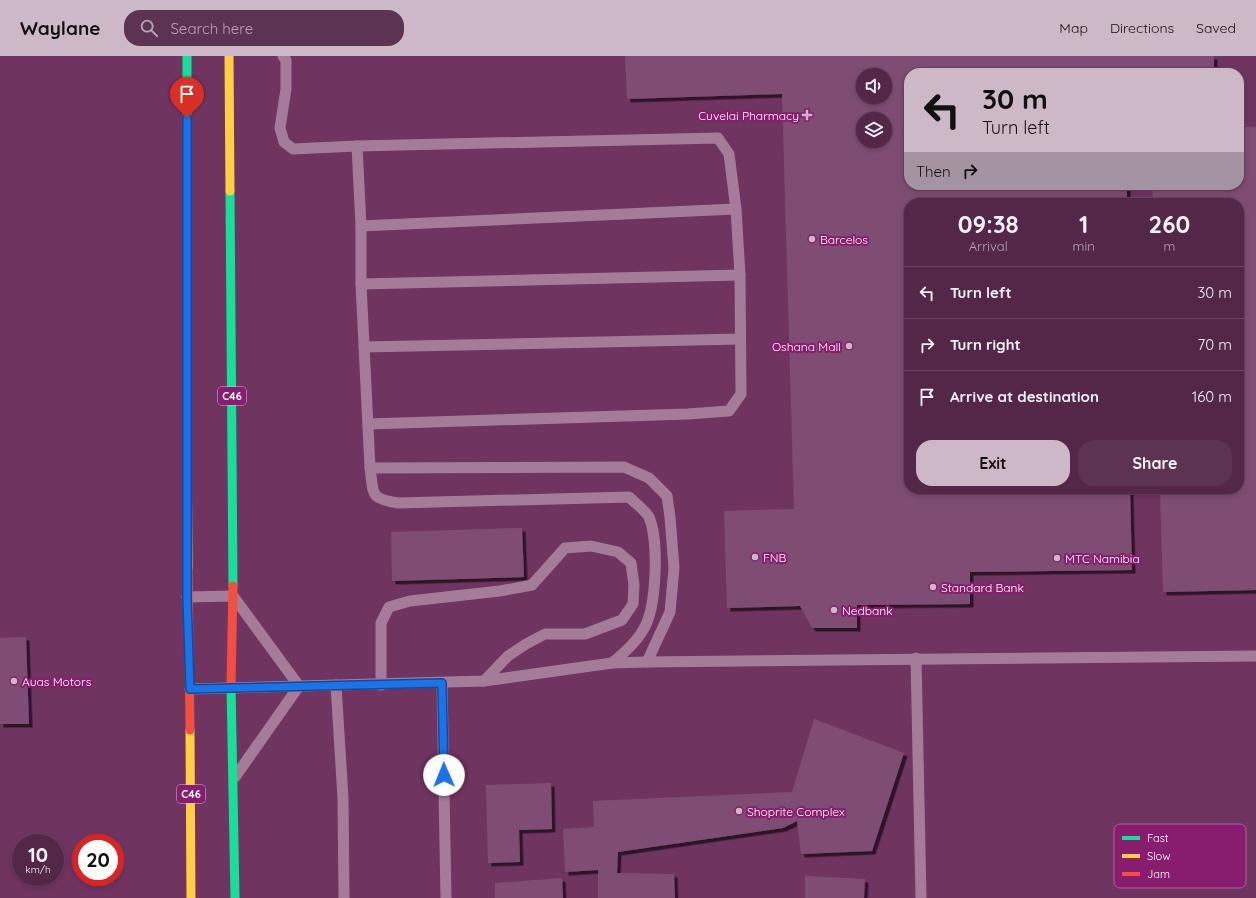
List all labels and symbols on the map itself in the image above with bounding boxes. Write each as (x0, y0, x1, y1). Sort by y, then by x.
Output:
pin (170, 77, 204, 118)
place label: Cuvelai Pharmacy (698, 108, 799, 123)
marker: Cuvelai Pharmacy (802, 110, 812, 120)
place label: Barcelos (820, 232, 868, 247)
marker: Barcelos (807, 234, 817, 244)
place label: Oshana Mall (772, 339, 841, 354)
marker: Oshana Mall (844, 341, 854, 351)
road number: C46 (218, 387, 246, 405)
place label: FNB (763, 550, 787, 565)
place label: MTC Namibia (1065, 551, 1140, 566)
marker: FNB (750, 552, 760, 562)
marker: MTC Namibia (1052, 553, 1062, 563)
place label: Standard Bank (941, 580, 1024, 595)
marker: Standard Bank (928, 582, 938, 592)
place label: Nedbank (842, 603, 893, 618)
marker: Nedbank (829, 605, 839, 615)
place label: Auas Motors (22, 674, 92, 689)
marker: Auas Motors (9, 676, 19, 686)
position arrow (423, 754, 465, 796)
road number: C46 (177, 785, 205, 803)
place label: Shoprite Complex (747, 804, 845, 819)
marker: Shoprite Complex (734, 806, 744, 816)
legend (1114, 824, 1246, 888)
text: Fast (1147, 831, 1169, 845)
speed limit sign: 20 (72, 834, 124, 886)
text: Slow (1147, 849, 1171, 863)
text: Jam (1147, 867, 1170, 881)

